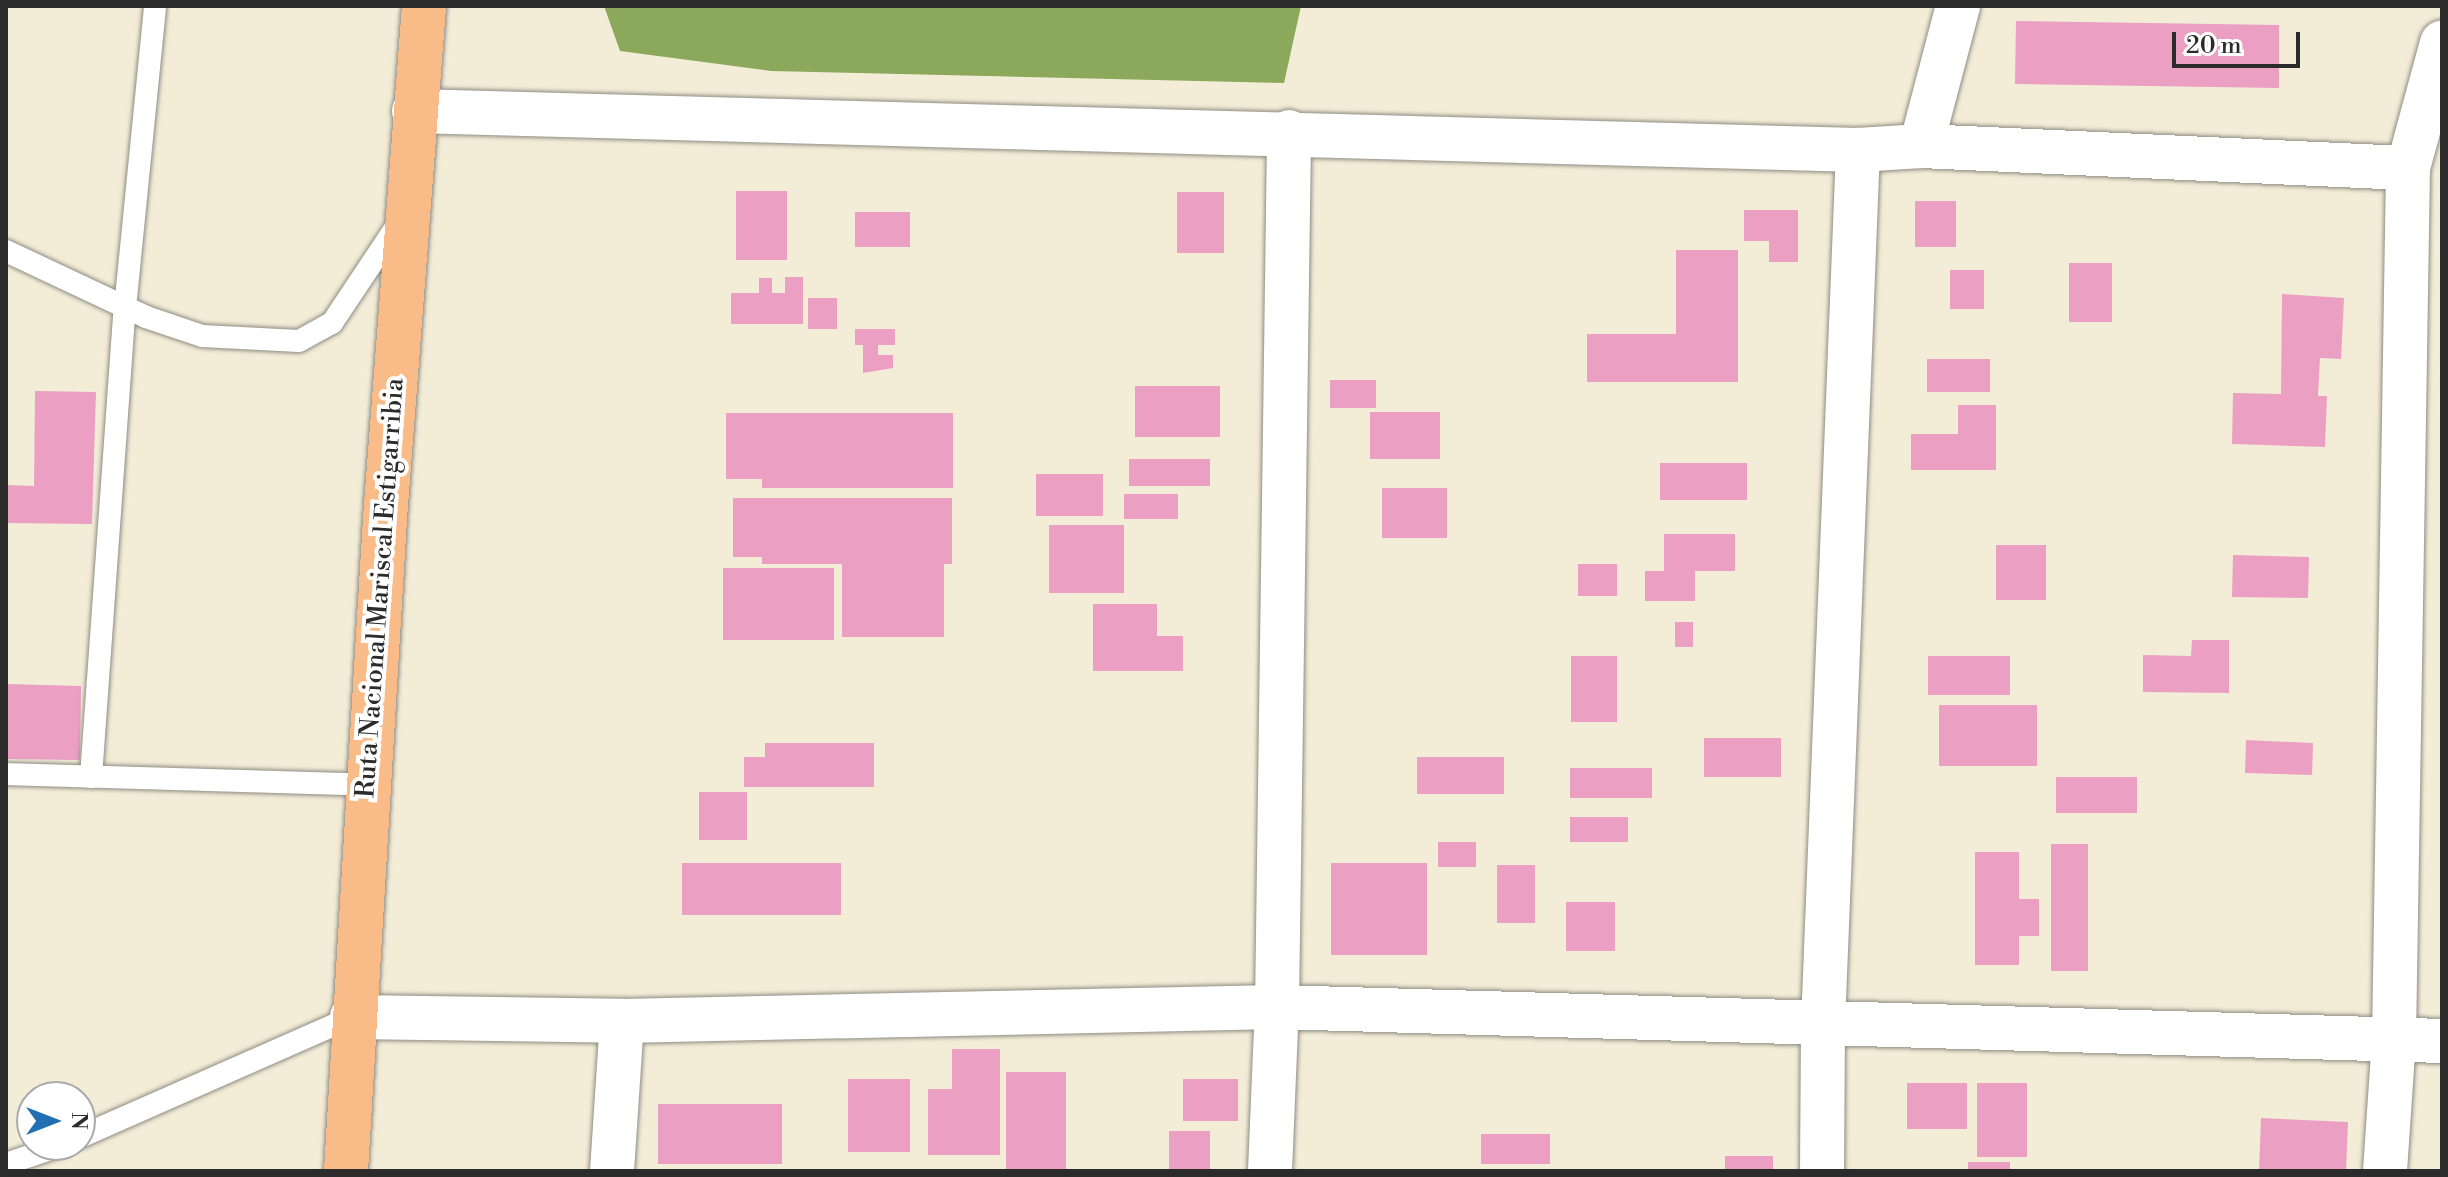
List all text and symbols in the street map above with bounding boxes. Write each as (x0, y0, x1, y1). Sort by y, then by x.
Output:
scale bar (2176, 16, 2304, 66)
text: 20 m (2186, 31, 2242, 61)
street label: Ruta Nacional Mariscal Estigarribia (351, 377, 411, 799)
north arrow (16, 1081, 96, 1161)
text: N (65, 1112, 92, 1130)

